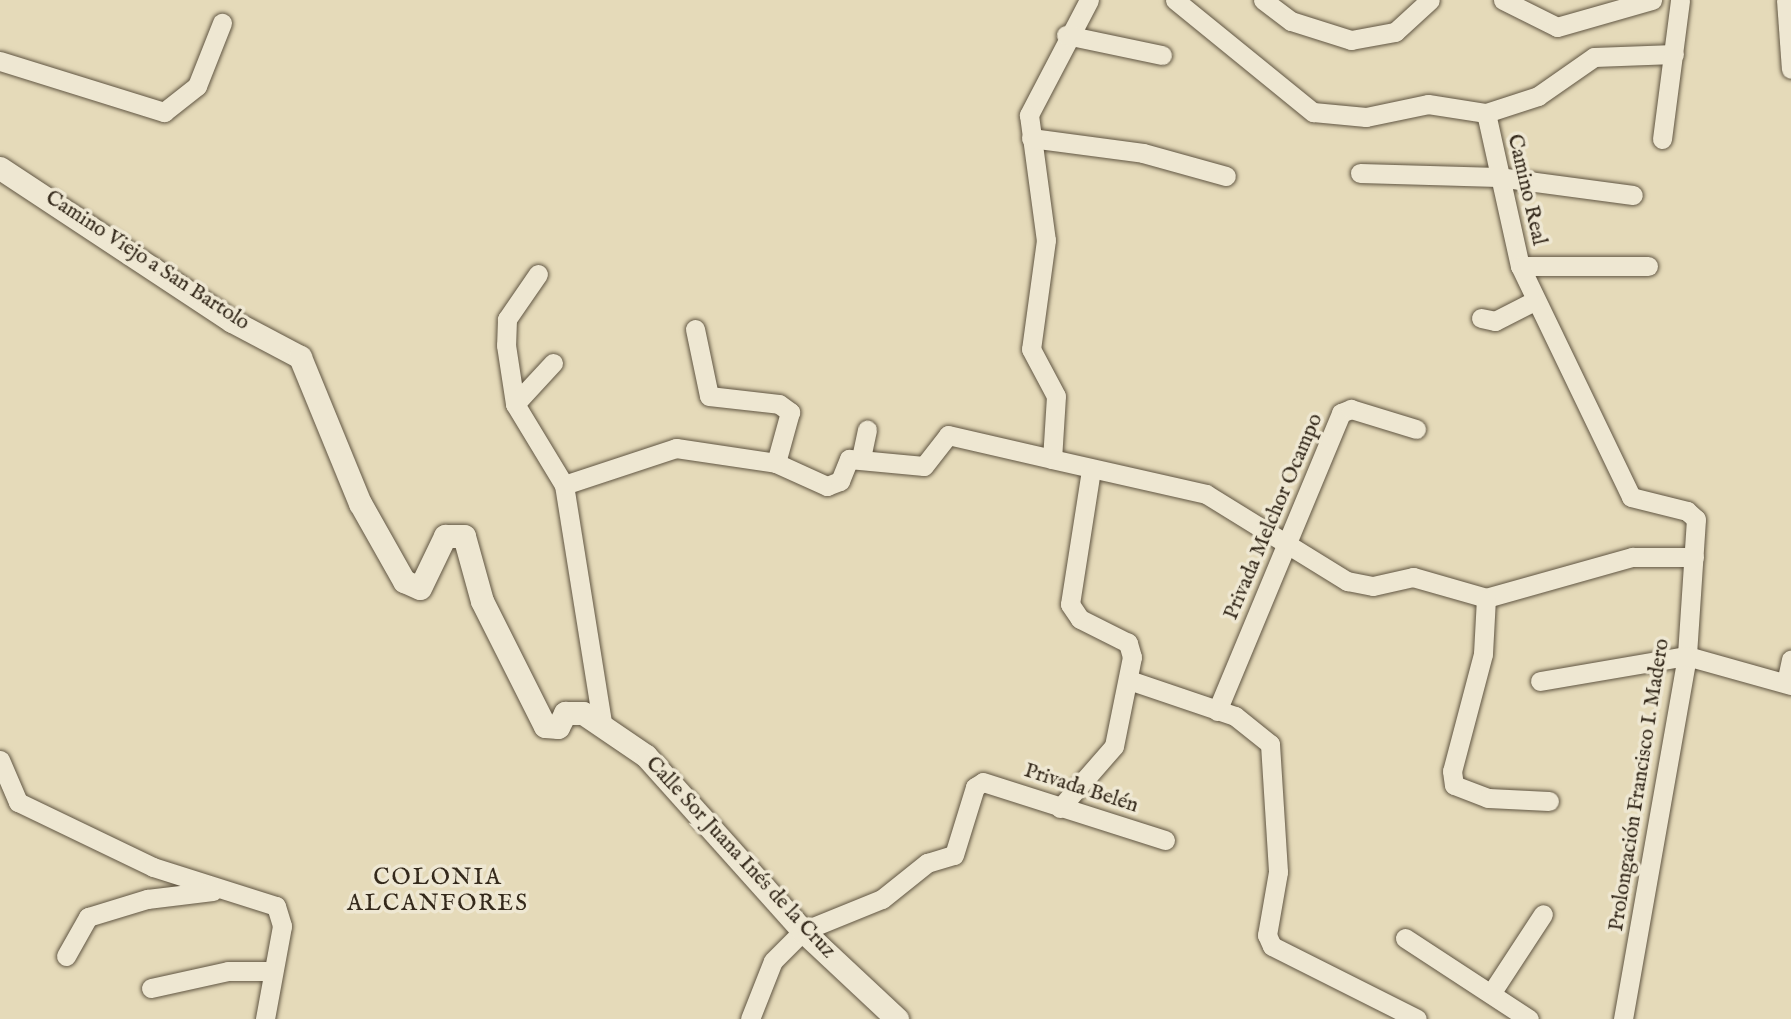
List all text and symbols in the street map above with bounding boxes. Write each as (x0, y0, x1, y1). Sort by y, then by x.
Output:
street label: Camino Real (1501, 132, 1551, 248)
street label: Camino Viejo a San Bartolo (40, 186, 254, 336)
street label: Privada Melchor Ocampo (1219, 410, 1329, 624)
street label: Prolongación Francisco I. Madero (1604, 637, 1676, 933)
street label: Calle Sor Juana Inés de la Cruz (640, 752, 840, 964)
street label: Privada Belén (1021, 759, 1141, 819)
district label: COLONIA ALCANFORES (348, 864, 528, 918)

